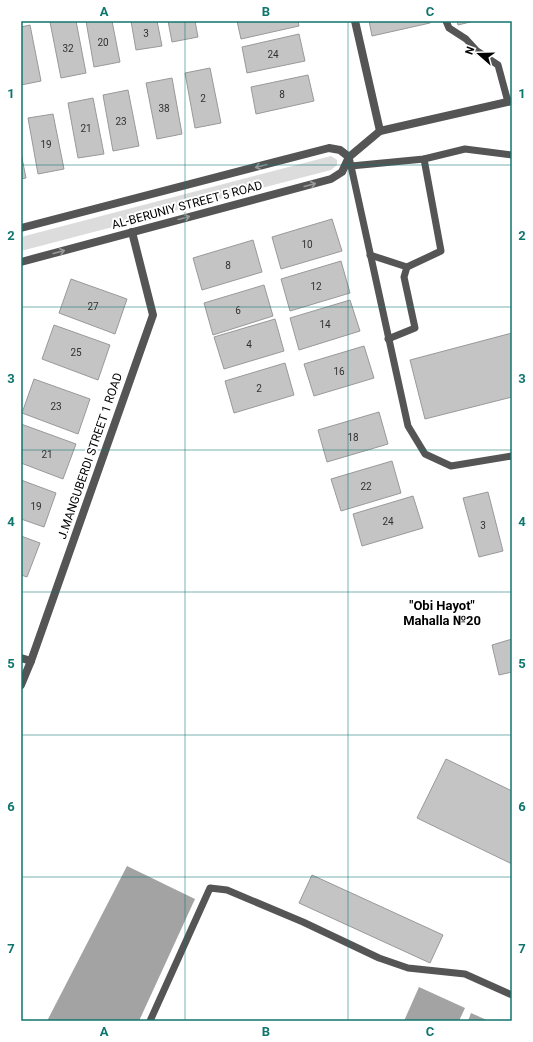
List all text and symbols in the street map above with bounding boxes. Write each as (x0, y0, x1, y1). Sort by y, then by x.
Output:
text: A (100, 4, 109, 19)
text: B (262, 4, 270, 19)
text: C (426, 4, 435, 19)
house number: 3 (143, 28, 149, 39)
north arrow (459, 34, 499, 74)
house number: 20 (97, 37, 109, 48)
house number: 32 (62, 43, 74, 54)
text: N (463, 45, 478, 57)
house number: 24 (267, 49, 279, 60)
text: 1 (7, 86, 15, 101)
text: 1 (518, 86, 526, 101)
house number: 8 (279, 89, 285, 100)
house number: 2 (200, 93, 206, 104)
house number: 38 (158, 103, 170, 114)
house number: 23 (115, 116, 127, 127)
house number: 21 (80, 123, 92, 134)
house number: 19 (40, 139, 52, 150)
one-way arrow (255, 162, 268, 170)
street label: AL-BERUNIY STREET 5 ROAD (110, 178, 264, 232)
one-way arrow (303, 180, 316, 188)
one-way arrow (177, 214, 190, 221)
text: 2 (7, 228, 15, 243)
text: 2 (518, 228, 526, 243)
house number: 10 (301, 239, 313, 250)
one-way arrow (52, 248, 65, 255)
house number: 8 (225, 260, 231, 271)
house number: 12 (310, 281, 322, 292)
house number: 27 (87, 301, 99, 312)
house number: 6 (235, 305, 241, 316)
house number: 14 (319, 319, 331, 330)
house number: 4 (246, 339, 252, 350)
house number: 25 (70, 347, 82, 358)
house number: 16 (333, 366, 345, 377)
text: 3 (7, 371, 15, 386)
street label: J.MANGUBERDI STREET 1 ROAD (55, 371, 125, 541)
text: 3 (518, 371, 526, 386)
house number: 2 (256, 383, 262, 394)
house number: 23 (50, 401, 62, 412)
house number: 18 (347, 432, 359, 443)
house number: 21 (41, 449, 53, 460)
house number: 22 (360, 481, 372, 492)
house number: 19 (30, 501, 42, 512)
text: 4 (7, 514, 15, 529)
text: 4 (518, 514, 526, 529)
house number: 24 (382, 516, 394, 527)
house number: 3 (480, 520, 486, 531)
district label: "Obi Hayot" Mahalla №20 (403, 598, 481, 628)
text: 5 (7, 656, 15, 671)
text: 5 (518, 656, 526, 671)
text: 6 (7, 799, 15, 814)
text: 6 (518, 799, 526, 814)
text: 7 (7, 941, 15, 956)
text: 7 (518, 941, 526, 956)
text: A (100, 1024, 109, 1039)
text: B (262, 1024, 270, 1039)
text: C (426, 1024, 435, 1039)

